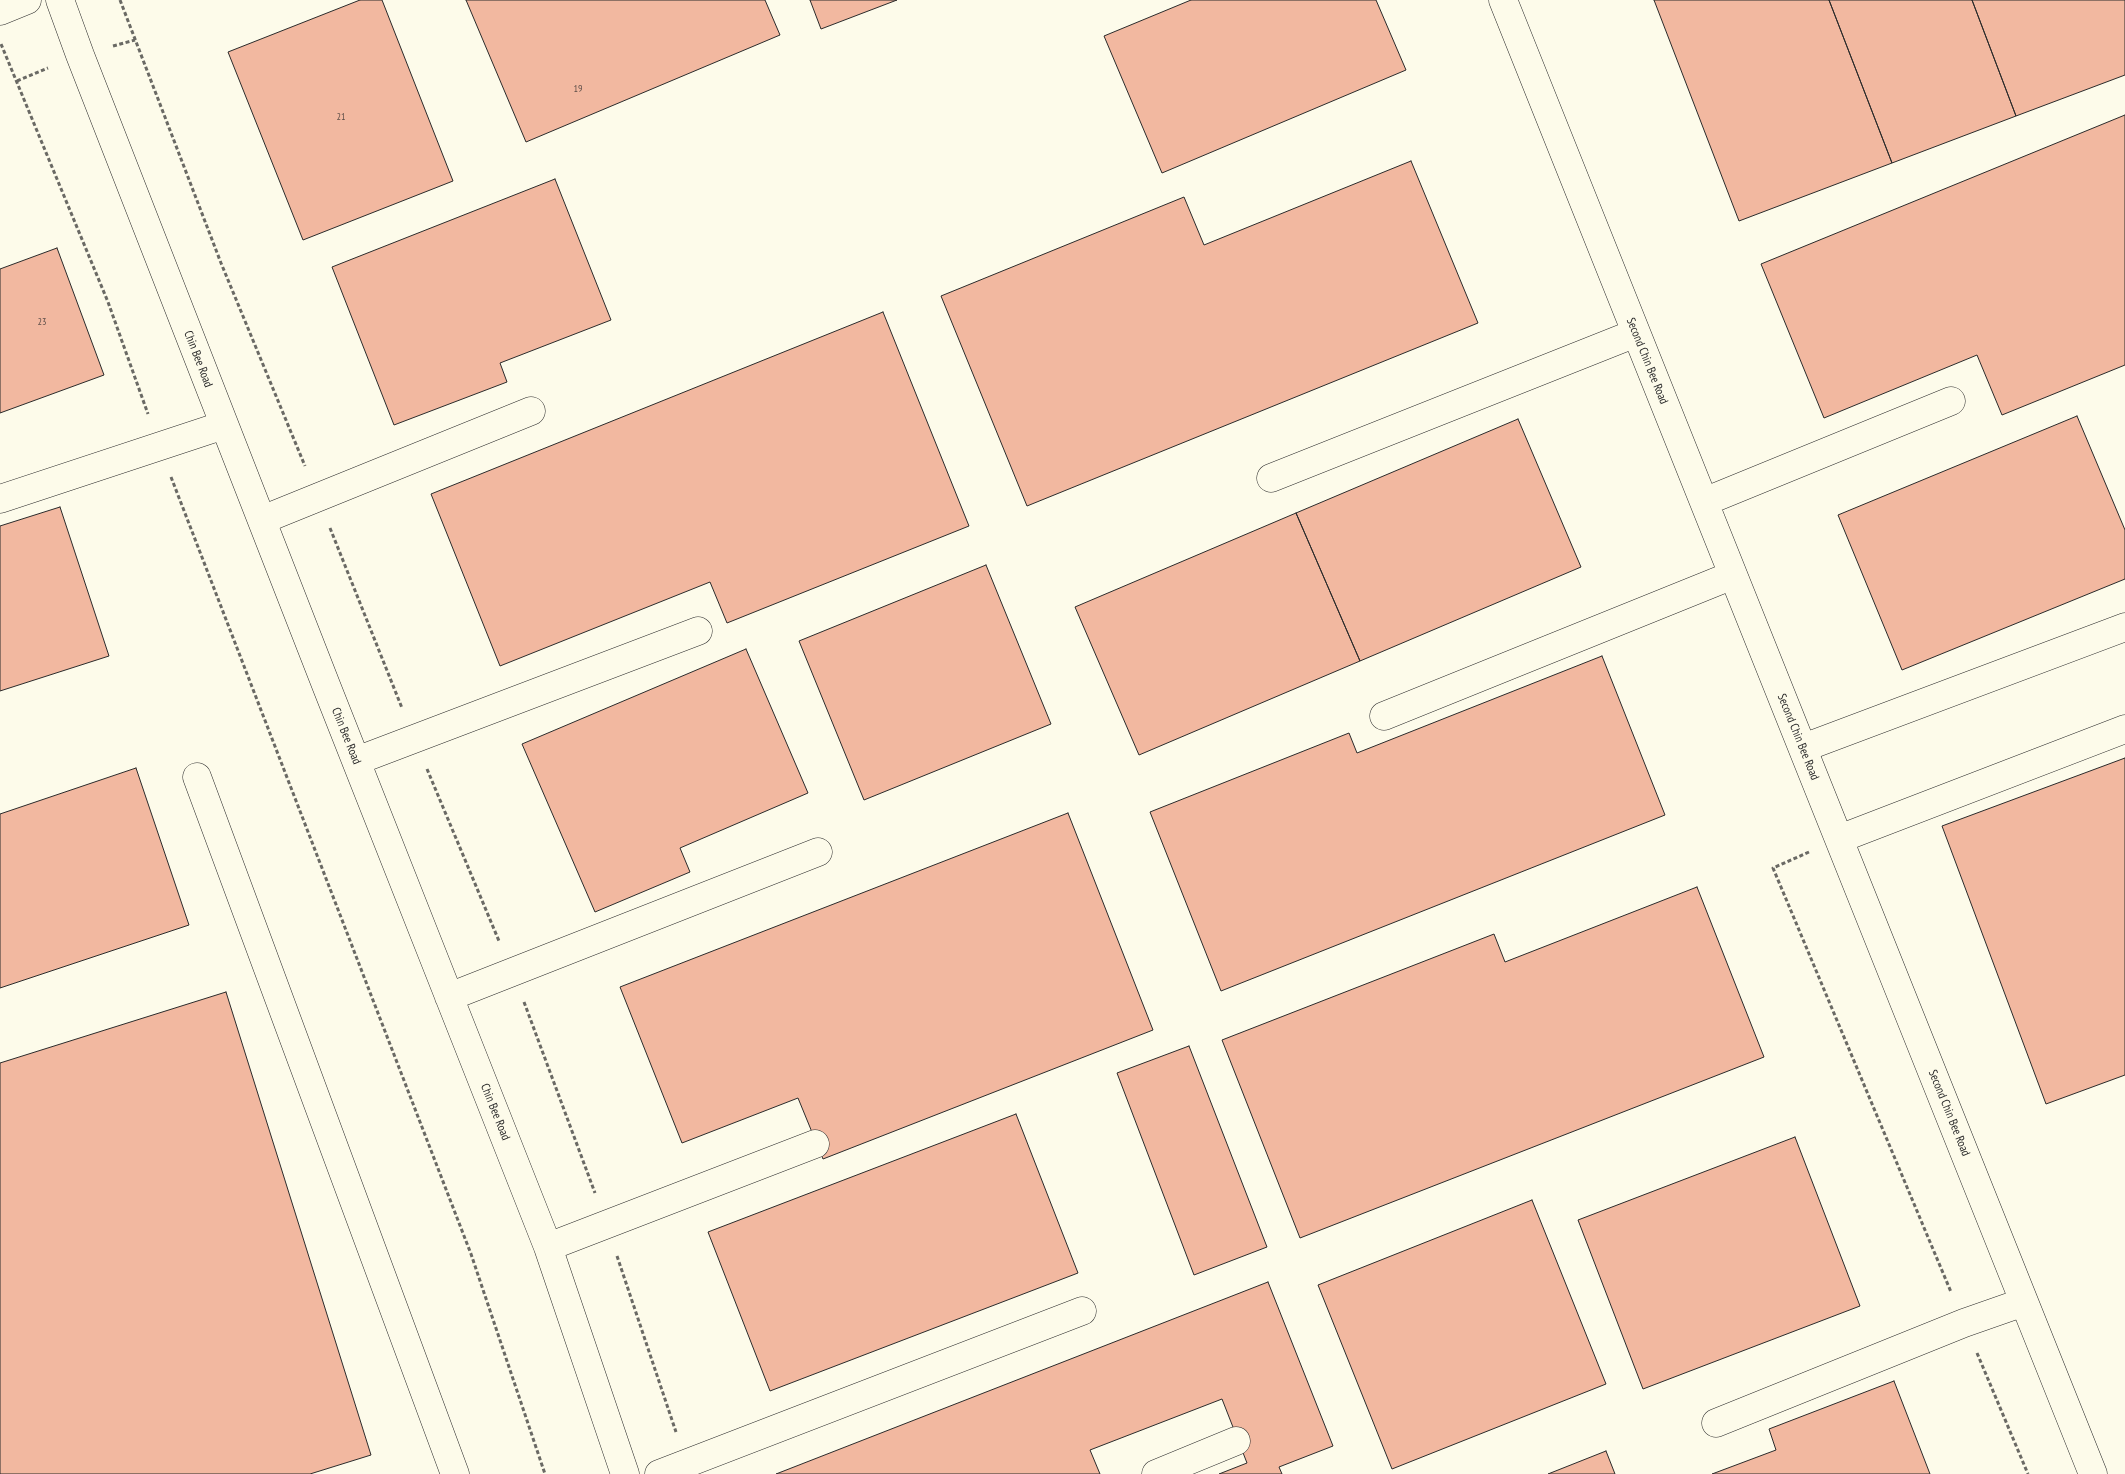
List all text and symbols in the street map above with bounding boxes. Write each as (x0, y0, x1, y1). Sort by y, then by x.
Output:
house number: 19 (574, 83, 582, 95)
house number: 21 (337, 111, 345, 123)
house number: 23 (38, 316, 46, 328)
street label: Second Chin Bee Road (1623, 316, 1671, 406)
street label: Chin Bee Road (181, 329, 215, 389)
street label: Second Chin Bee Road (1774, 692, 1822, 782)
street label: Chin Bee Road (328, 706, 364, 766)
street label: Second Chin Bee Road (1925, 1068, 1973, 1158)
street label: Chin Bee Road (477, 1082, 513, 1142)

